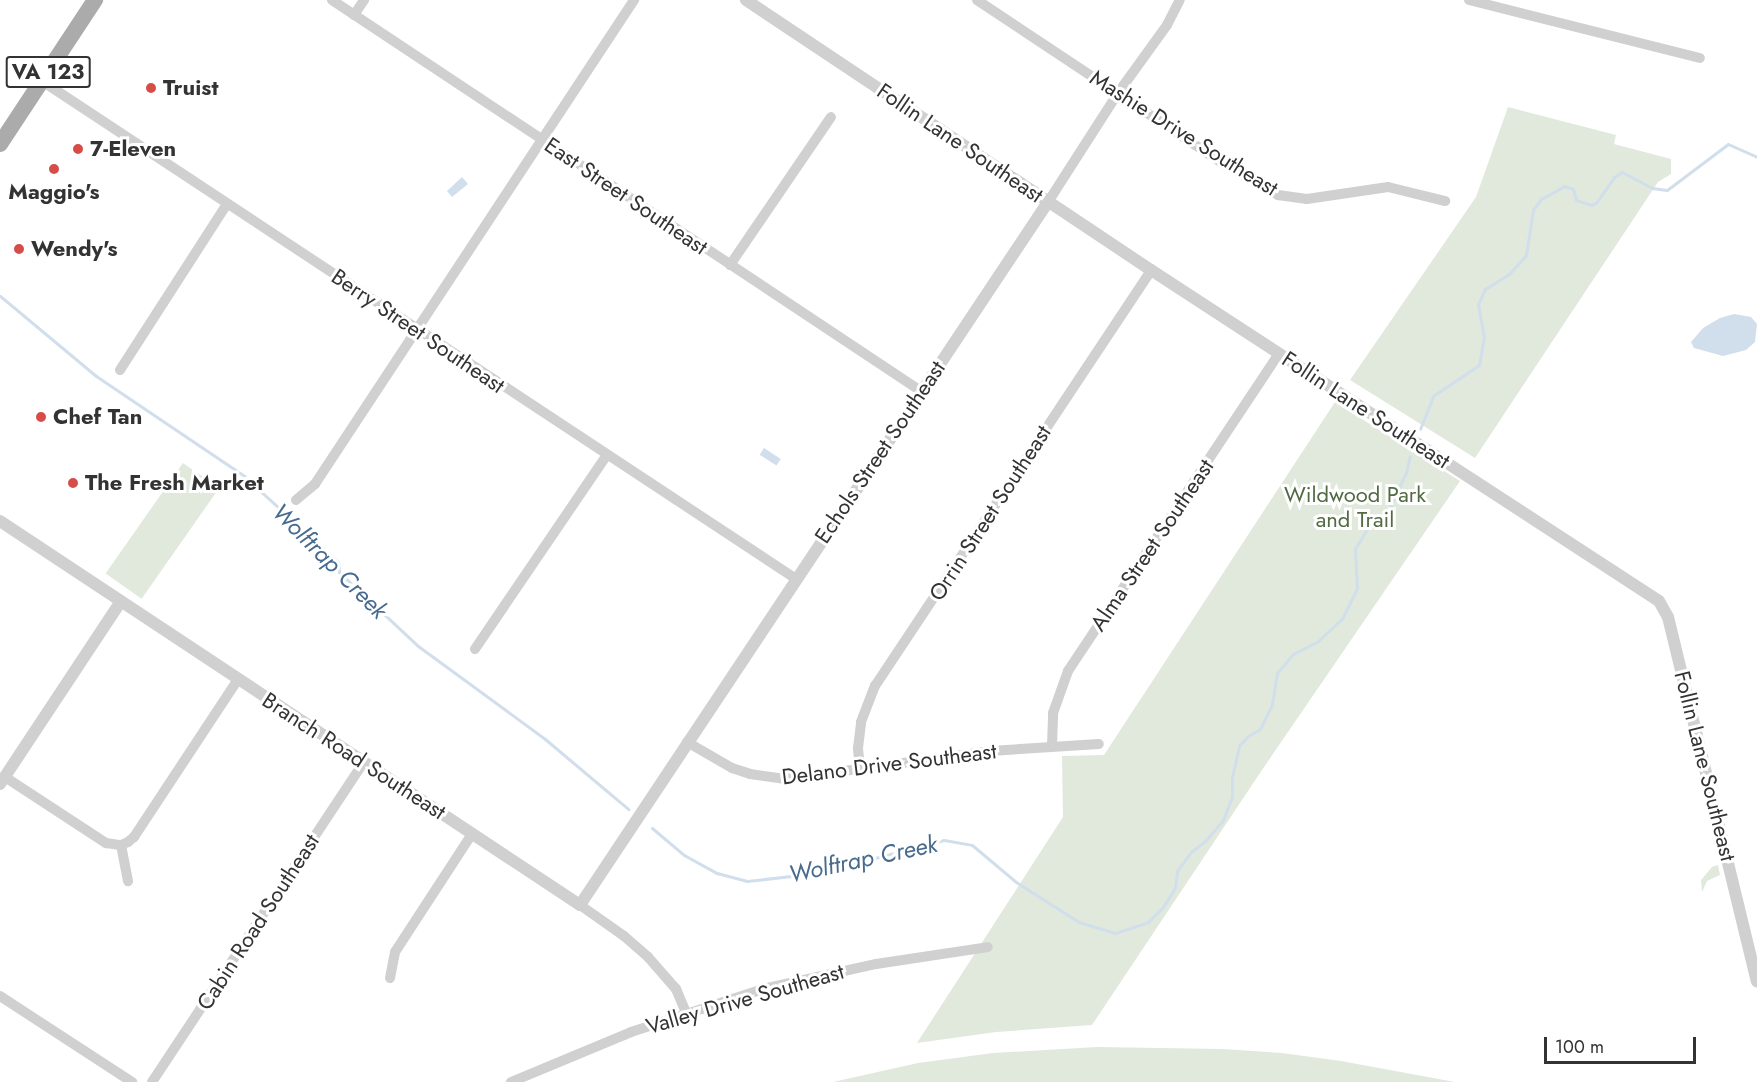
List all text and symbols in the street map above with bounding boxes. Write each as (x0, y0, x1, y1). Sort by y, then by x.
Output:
road number: VA 123 (4, 54, 92, 90)
street label: Mashie Drive Southeast (1085, 64, 1283, 202)
place label: Truist (163, 75, 218, 101)
street label: Follin Lane Southeast (872, 78, 1048, 208)
marker: Truist (144, 81, 158, 95)
street label: East Street Southeast (539, 132, 713, 260)
place label: 7-Eleven (90, 136, 176, 162)
marker: 7-Eleven (71, 142, 85, 156)
marker: Maggio's (47, 162, 61, 176)
place label: Maggio's (8, 179, 100, 205)
place label: Wendy's (31, 236, 118, 262)
marker: Wendy's (12, 242, 26, 256)
street label: Berry Street Southeast (326, 263, 510, 399)
street label: Follin Lane Southeast (1277, 346, 1455, 474)
street label: Echols Street Southeast (809, 356, 951, 548)
place label: Chef Tan (53, 404, 142, 430)
marker: Chef Tan (34, 410, 48, 424)
street label: Orrin Street Southeast (923, 420, 1057, 606)
street label: Alma Street Southeast (1085, 454, 1219, 636)
place label: The Fresh Market (85, 470, 264, 496)
marker: The Fresh Market (66, 476, 80, 490)
park label: Wildwood Park and Trail (1284, 481, 1426, 532)
water label: Wolftrap Creek (266, 497, 394, 625)
street label: Follin Lane Southeast (1669, 668, 1741, 864)
street label: Branch Road Southeast (257, 687, 451, 825)
street label: Delano Drive Southeast (780, 738, 998, 790)
street label: Cabin Road Southeast (191, 829, 325, 1015)
water label: Wolftrap Creek (786, 829, 940, 889)
street label: Valley Drive Southeast (643, 958, 847, 1040)
scale bar (1547, 1025, 1698, 1063)
text: 100 m (1555, 1034, 1604, 1060)

